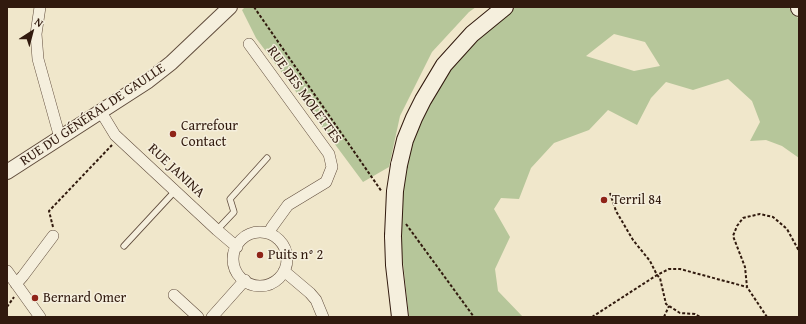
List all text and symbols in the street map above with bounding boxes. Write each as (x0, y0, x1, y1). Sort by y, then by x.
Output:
north arrow (12, 12, 52, 52)
text: N (31, 14, 47, 31)
street label: RUE DES MOLETTES (263, 43, 345, 147)
street label: RUE DU GÉNÉRAL DE GAULLE (17, 60, 169, 170)
place label: Carrefour Contact (181, 118, 238, 150)
marker: Carrefour Contact (168, 129, 178, 139)
street label: RUE JANINA (144, 140, 208, 202)
place label: Terril 84 (612, 192, 662, 208)
marker: Terril 84 (599, 195, 609, 205)
place label: Puits n° 2 (268, 247, 323, 263)
marker: Puits n° 2 (255, 250, 265, 260)
place label: Bernard Omer (43, 290, 126, 306)
marker: Bernard Omer (30, 293, 40, 303)

